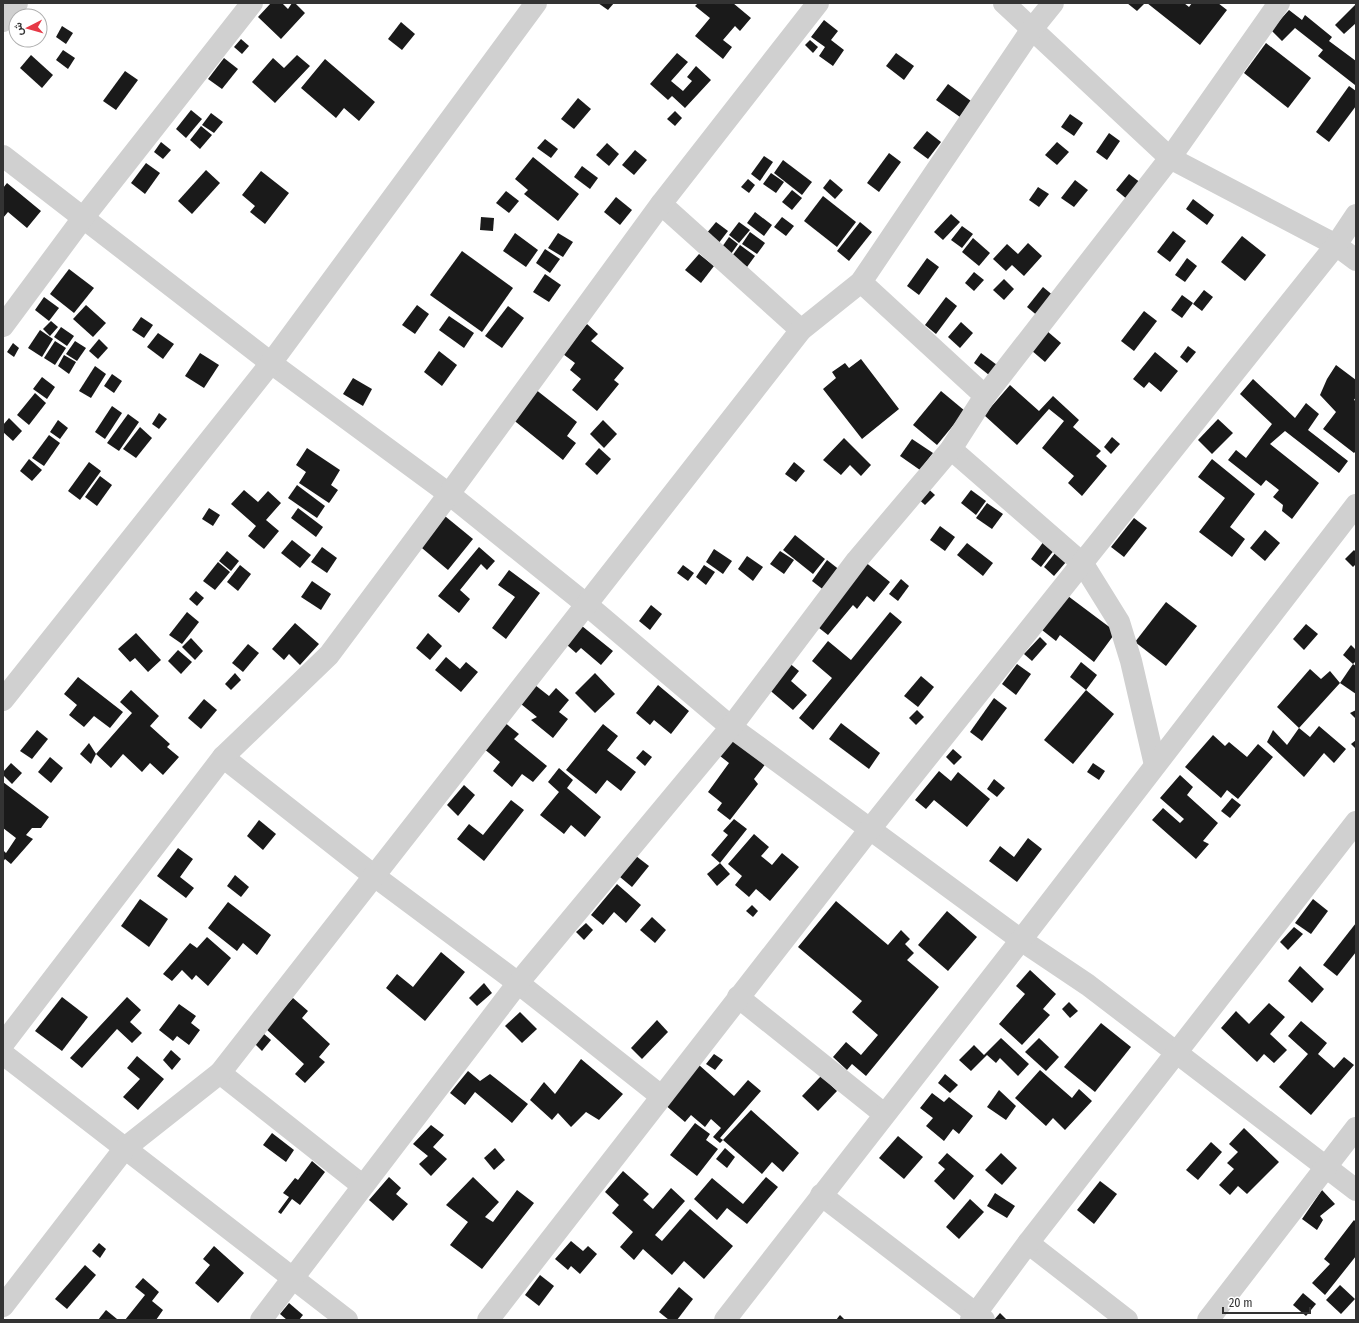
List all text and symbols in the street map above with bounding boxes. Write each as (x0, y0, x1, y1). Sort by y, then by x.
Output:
north arrow (8, 8, 48, 48)
text: ش (11, 22, 26, 36)
scale bar (1223, 1289, 1310, 1315)
text: 20 m (1229, 1296, 1253, 1310)

